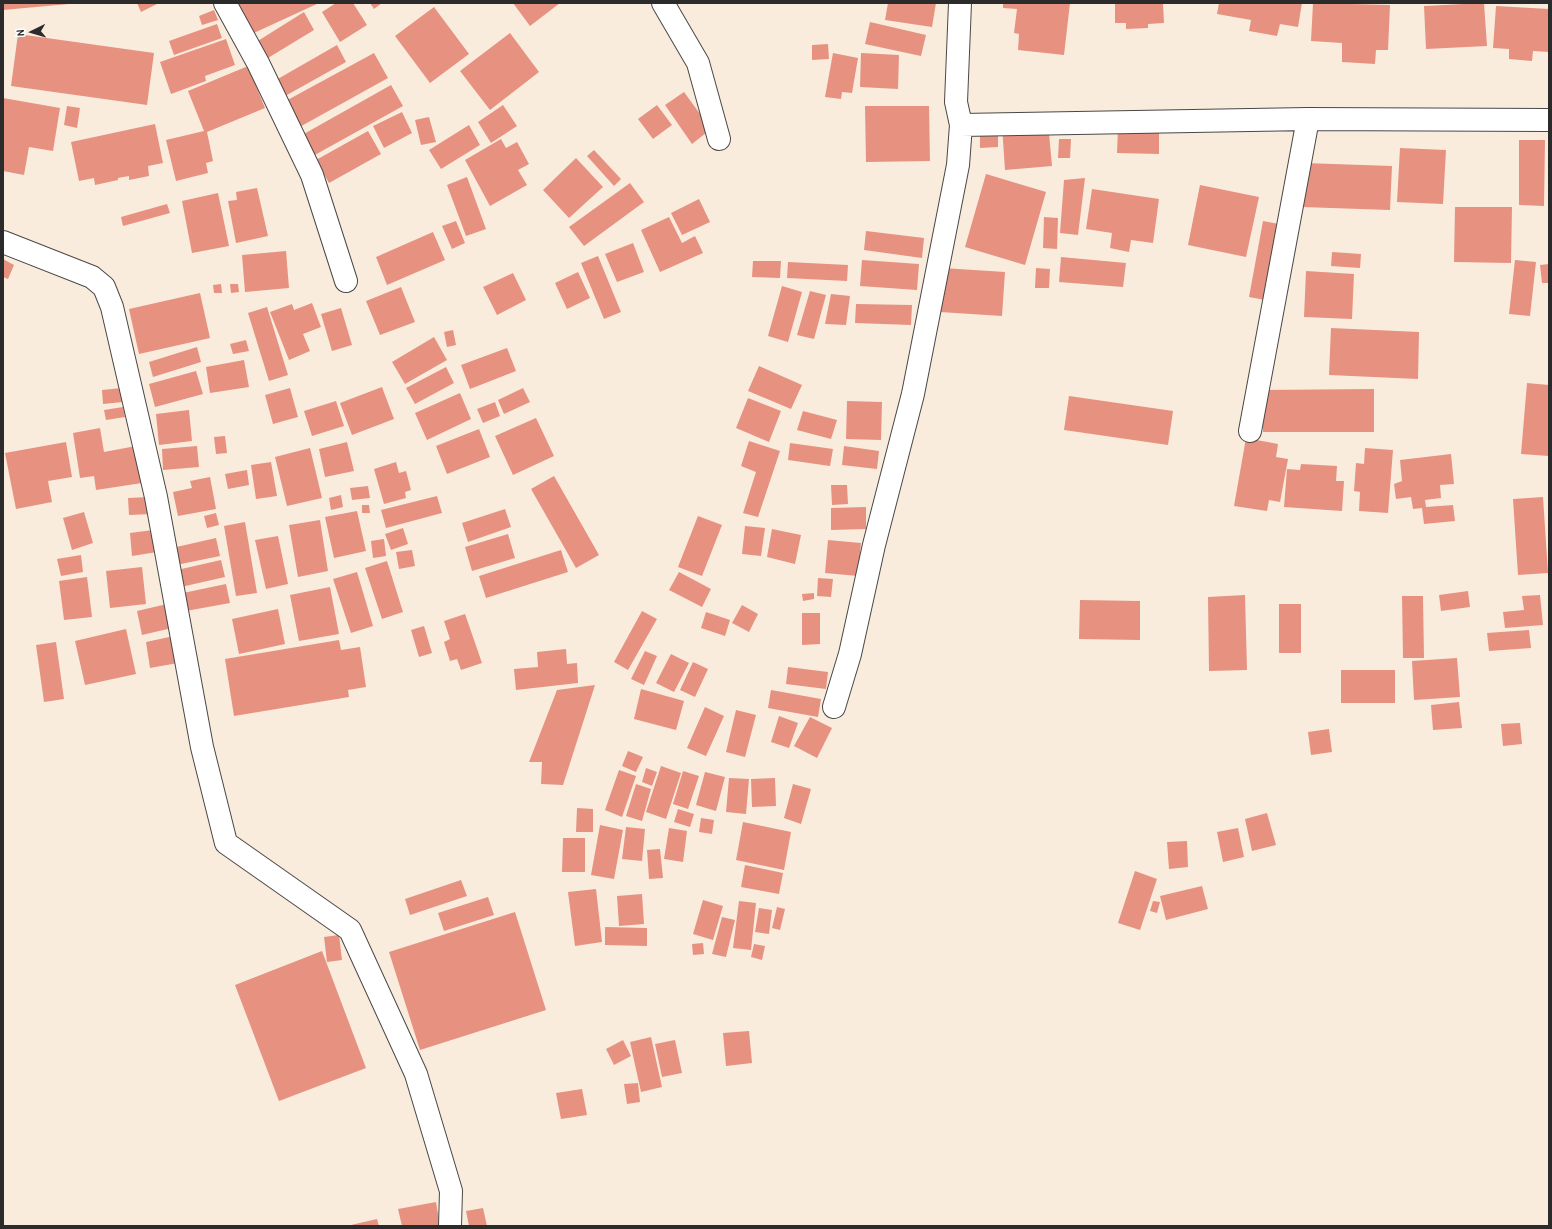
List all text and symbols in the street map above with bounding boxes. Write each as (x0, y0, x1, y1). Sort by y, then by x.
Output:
north arrow (12, 12, 52, 52)
text: N (13, 30, 27, 37)

